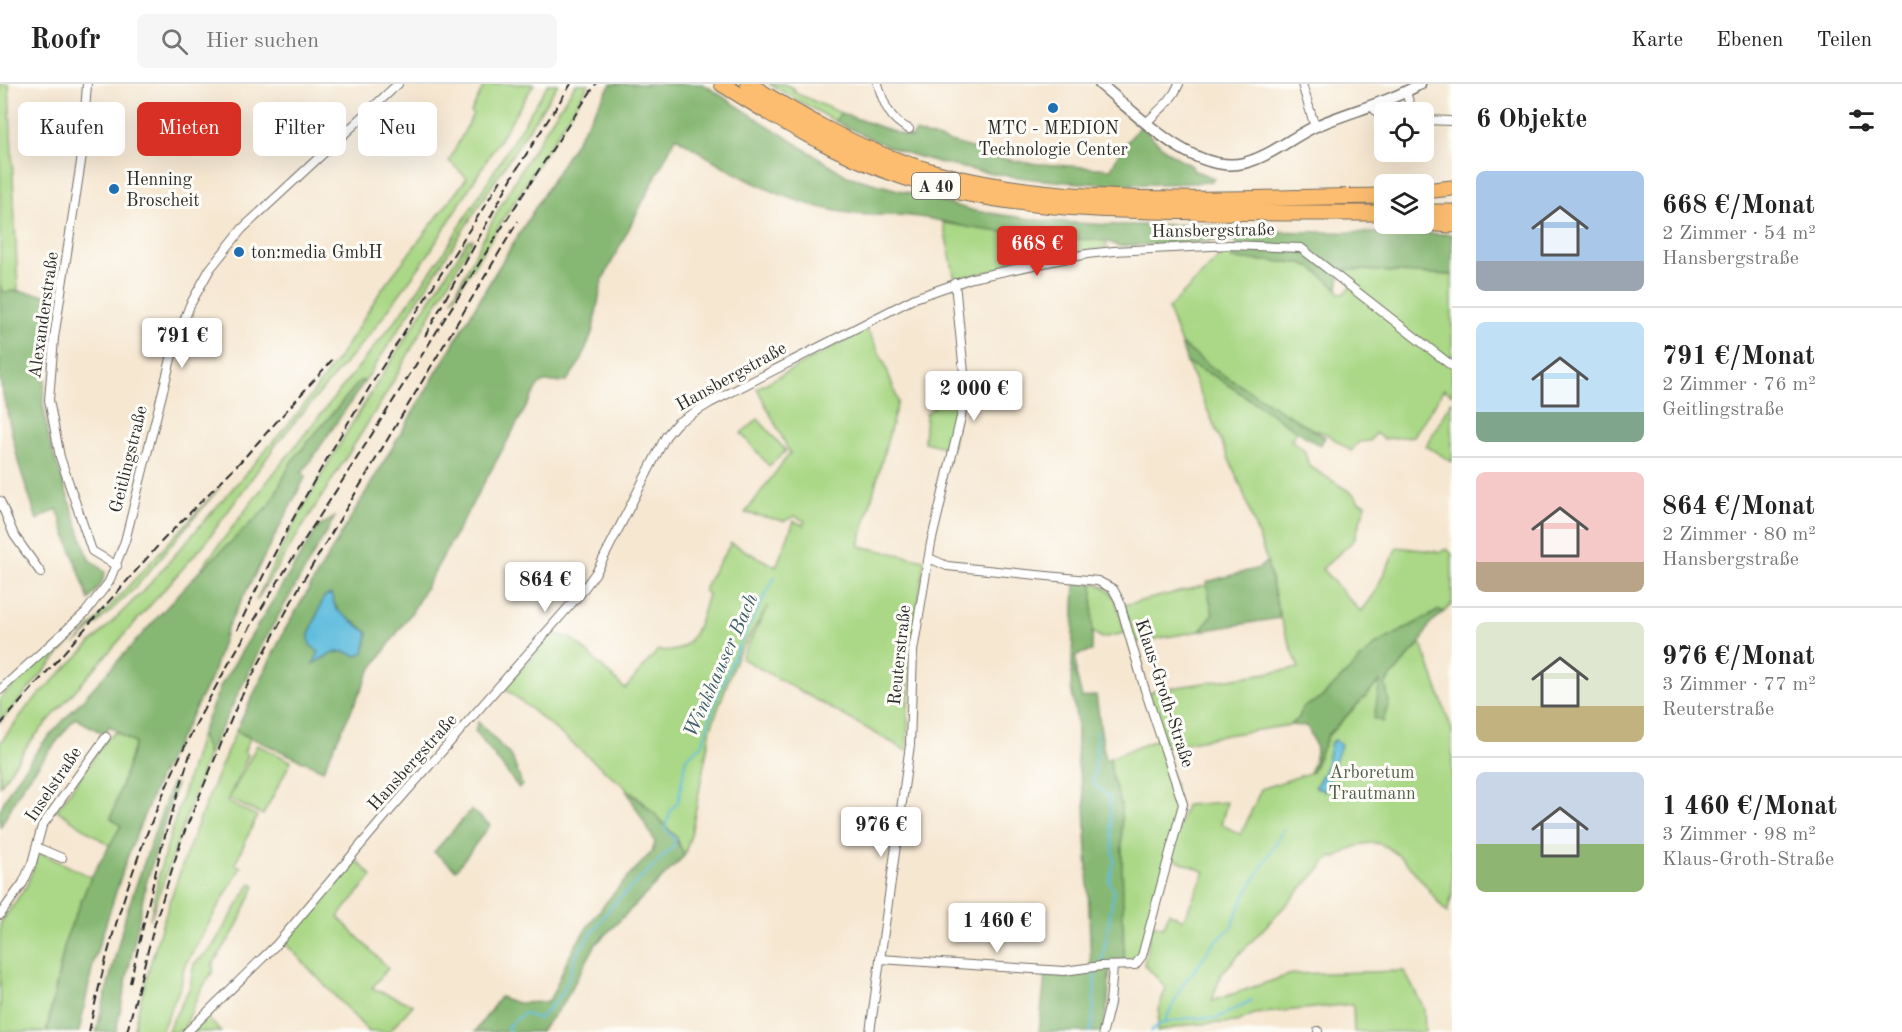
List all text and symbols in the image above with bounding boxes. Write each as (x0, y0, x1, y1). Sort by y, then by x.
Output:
search box (137, 14, 557, 68)
icon: search (158, 25, 191, 58)
text: Roofr (30, 27, 101, 55)
text: Hier suchen (206, 30, 319, 52)
text: Karte (1631, 30, 1683, 51)
text: Ebenen (1716, 30, 1783, 51)
text: Teilen (1816, 30, 1872, 51)
marker: MTC - MEDION Technologie Center (1046, 101, 1060, 115)
chip: Kaufen (18, 102, 125, 156)
chip: Mieten (137, 102, 241, 156)
chip: Filter (253, 102, 346, 156)
chip: Neu (358, 102, 437, 156)
map controls (1374, 102, 1434, 234)
button: locate (1374, 102, 1434, 162)
icon: filters (1845, 104, 1878, 137)
text: 6 Objekte (1476, 107, 1588, 133)
place label: MTC - MEDION Technologie Center (978, 120, 1129, 159)
place label: Henning Broscheit (126, 171, 200, 210)
road number: A 40 (912, 173, 960, 199)
button: layers (1374, 174, 1434, 234)
marker: Henning Broscheit (107, 182, 121, 196)
text: 668 €/Monat (1662, 193, 1815, 219)
icon: home (1524, 195, 1596, 267)
street label: Hansbergstraße (1151, 221, 1275, 241)
text: 2 Zimmer · 54 m² (1662, 224, 1816, 244)
pin: 668 € (995, 226, 1079, 277)
text: 668 € (1011, 235, 1063, 255)
place label: ton:media GmbH (251, 244, 382, 262)
marker: ton:media GmbH (232, 245, 246, 259)
text: Hansbergstraße (1662, 249, 1799, 269)
street label: Alexanderstraße (26, 250, 62, 380)
pin: 791 € (140, 318, 224, 369)
text: 791 € (156, 327, 208, 347)
street label: Hansbergstraße (673, 339, 790, 415)
text: 791 €/Monat (1662, 344, 1815, 370)
icon: home (1524, 346, 1596, 418)
pin: 2 000 € (919, 371, 1029, 422)
text: 2 Zimmer · 76 m² (1662, 375, 1816, 395)
text: 2 000 € (939, 380, 1009, 400)
text: Geitlingstraße (1662, 400, 1784, 420)
street label: Geitlingstraße (107, 404, 151, 515)
text: 864 €/Monat (1662, 494, 1815, 520)
icon: home (1524, 496, 1596, 568)
text: 2 Zimmer · 80 m² (1662, 525, 1816, 545)
text: Hansbergstraße (1662, 550, 1799, 570)
pin: 864 € (503, 562, 587, 613)
text: 864 € (519, 571, 571, 591)
water label: Winkhauser Bach (681, 591, 763, 741)
street label: Reuterstraße (886, 604, 914, 706)
street label: Klaus-Groth-Straße (1132, 617, 1197, 770)
text: 976 €/Monat (1662, 644, 1815, 670)
icon: home (1524, 646, 1596, 718)
text: 3 Zimmer · 77 m² (1662, 675, 1816, 695)
text: Reuterstraße (1662, 700, 1774, 720)
street label: Hansbergstraße (365, 711, 461, 815)
street label: Inselstraße (22, 744, 85, 825)
park label: Arboretum Trautmann (1328, 764, 1416, 803)
text: 1 460 €/Monat (1662, 794, 1837, 820)
icon: home (1524, 796, 1596, 868)
pin: 976 € (839, 807, 923, 858)
text: 976 € (855, 816, 907, 836)
text: 3 Zimmer · 98 m² (1662, 825, 1816, 845)
text: Klaus-Groth-Straße (1662, 850, 1834, 870)
pin: 1 460 € (942, 903, 1052, 954)
text: 1 460 € (962, 912, 1032, 932)

